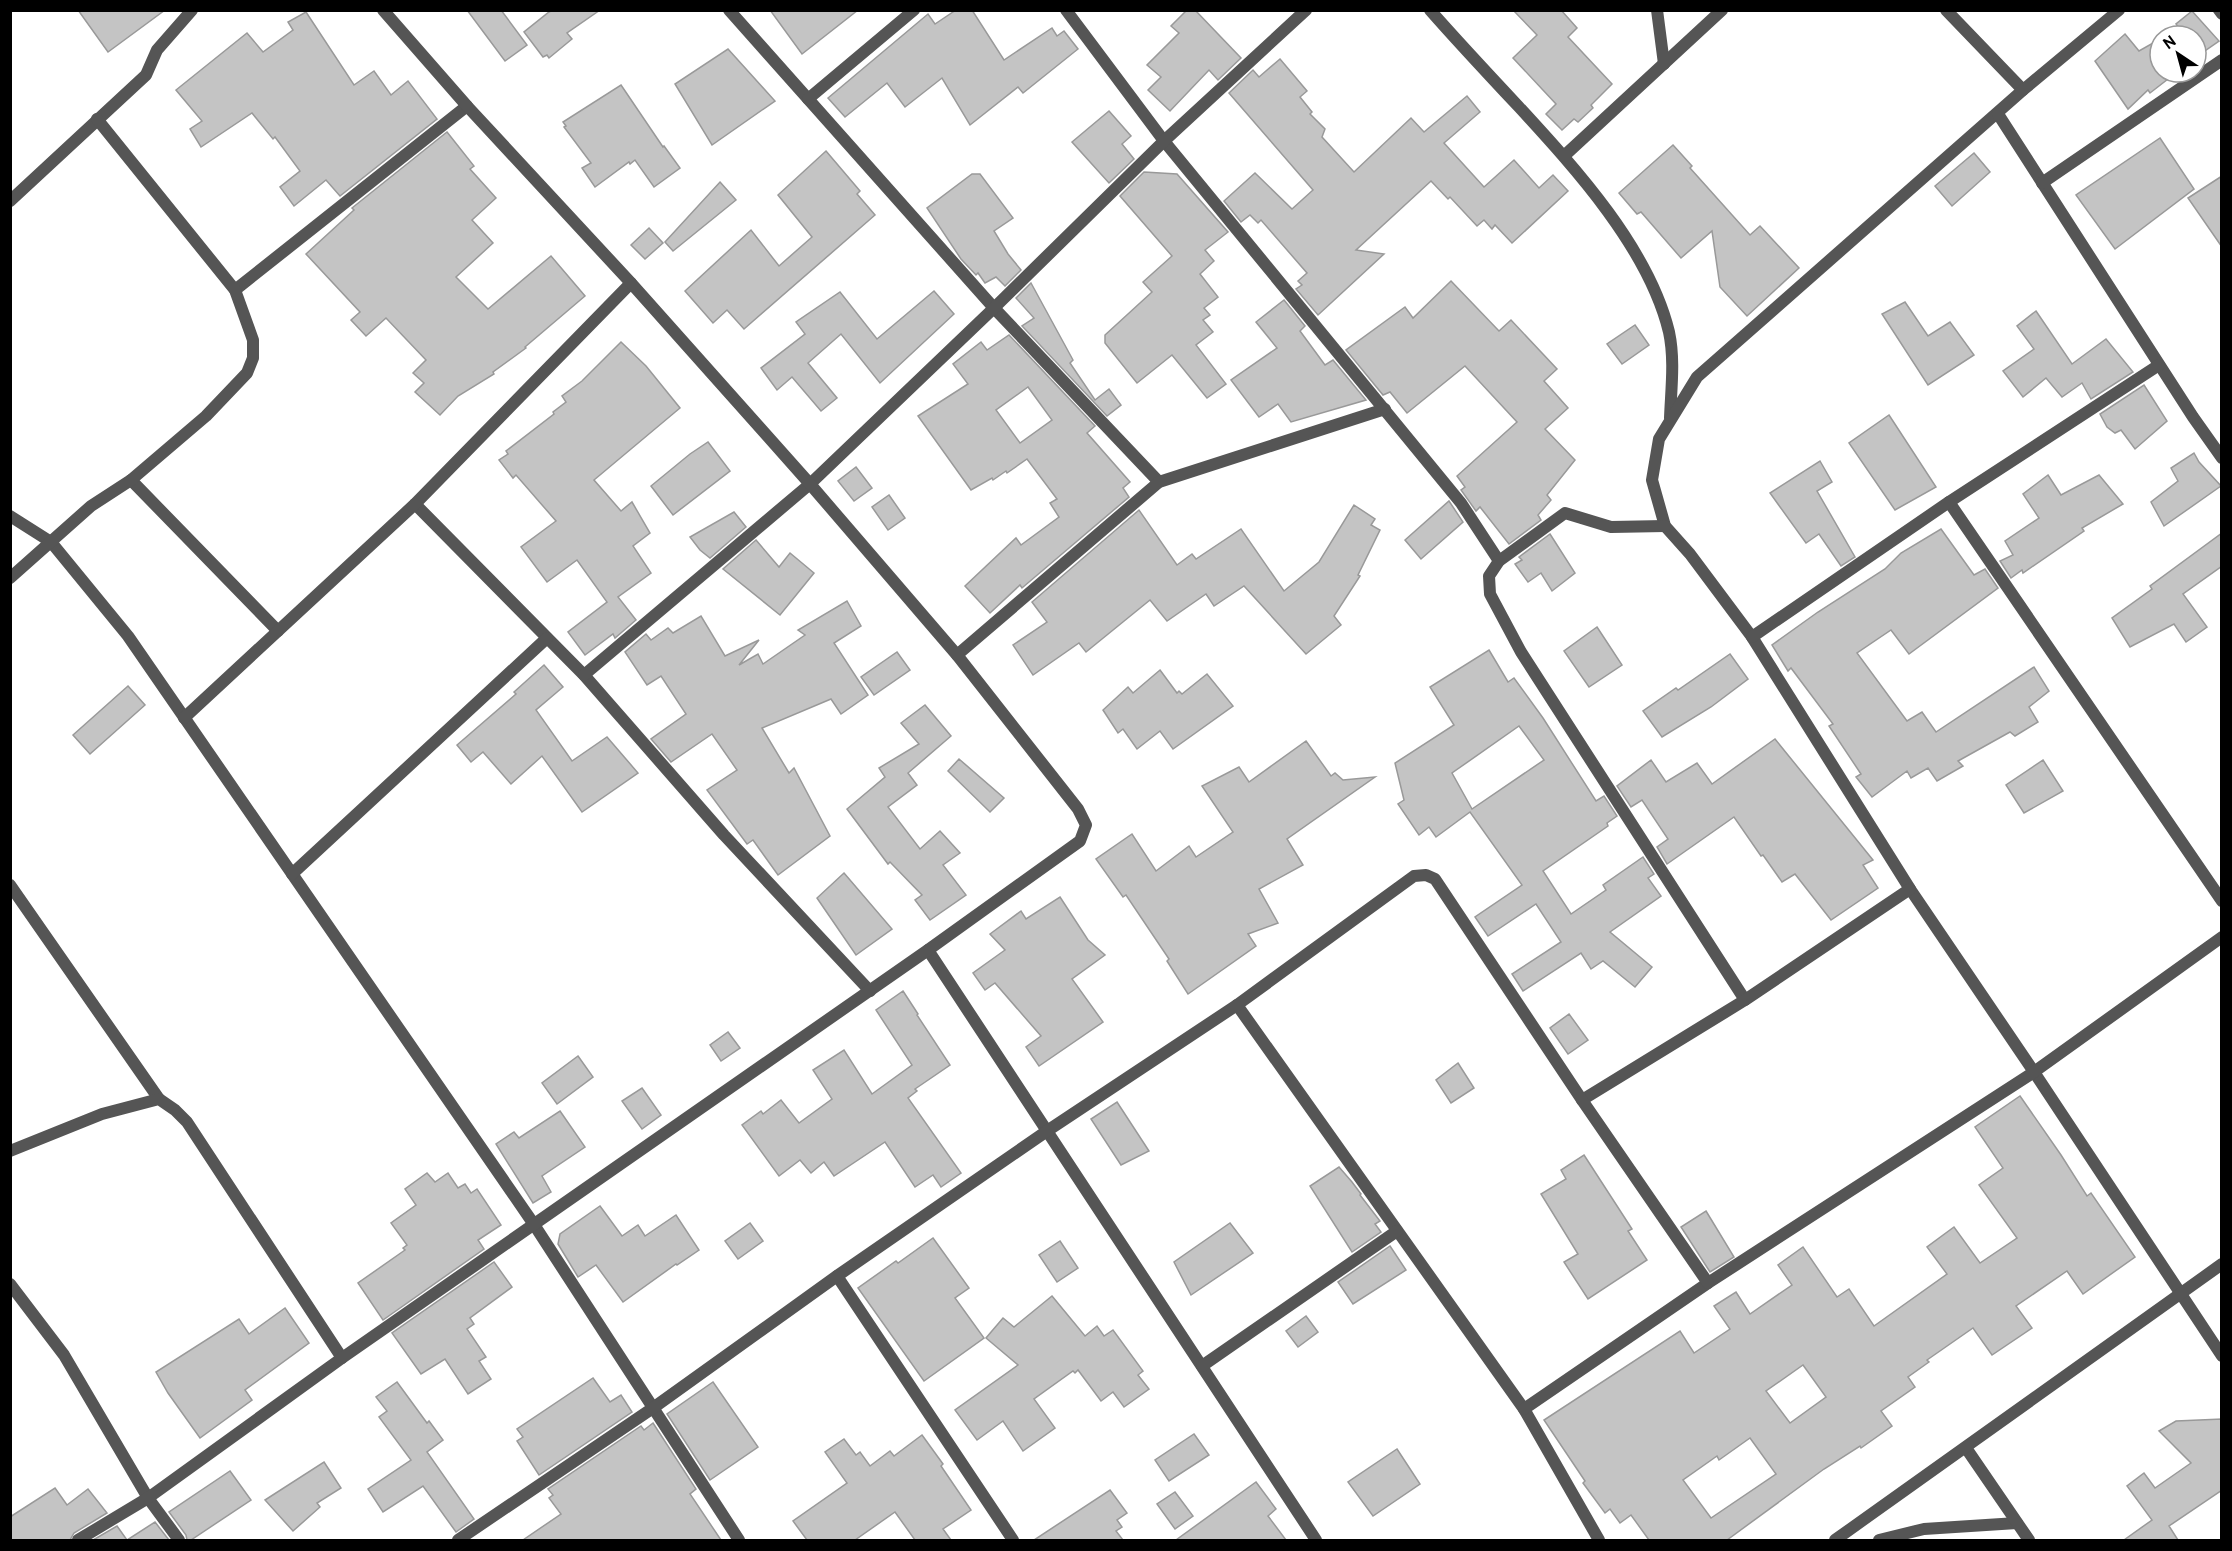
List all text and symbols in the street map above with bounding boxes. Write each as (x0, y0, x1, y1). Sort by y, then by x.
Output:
north arrow (2148, 24, 2208, 84)
text: N (2160, 32, 2181, 55)

